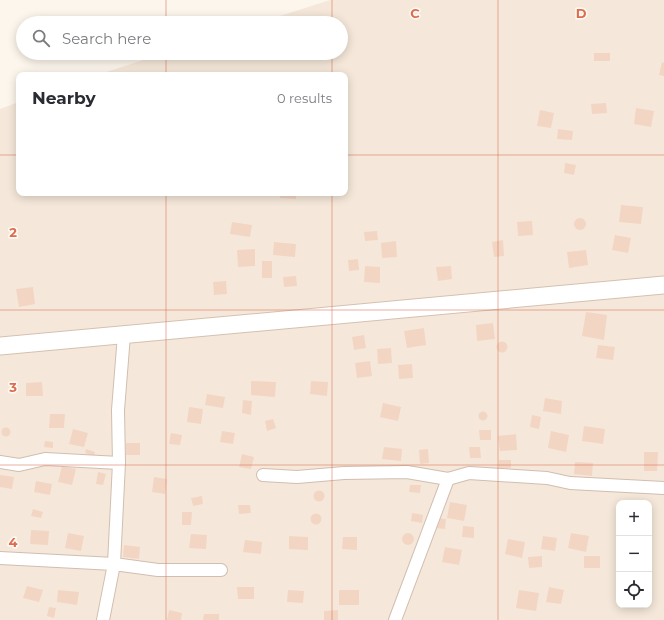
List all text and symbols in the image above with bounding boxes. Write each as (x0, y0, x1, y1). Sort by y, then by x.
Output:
text: C (410, 5, 420, 21)
text: D (576, 5, 587, 21)
search box (16, 16, 348, 60)
icon: search (30, 27, 52, 49)
text: Search here (62, 29, 151, 48)
text: Nearby (32, 88, 96, 108)
text: 0 results (277, 90, 332, 106)
text: 2 (9, 224, 17, 240)
text: 3 (8, 379, 17, 395)
map controls (616, 500, 652, 608)
button: + (616, 500, 652, 536)
text: 4 (9, 534, 18, 550)
button: − (616, 536, 652, 572)
button: locate (616, 572, 652, 608)

